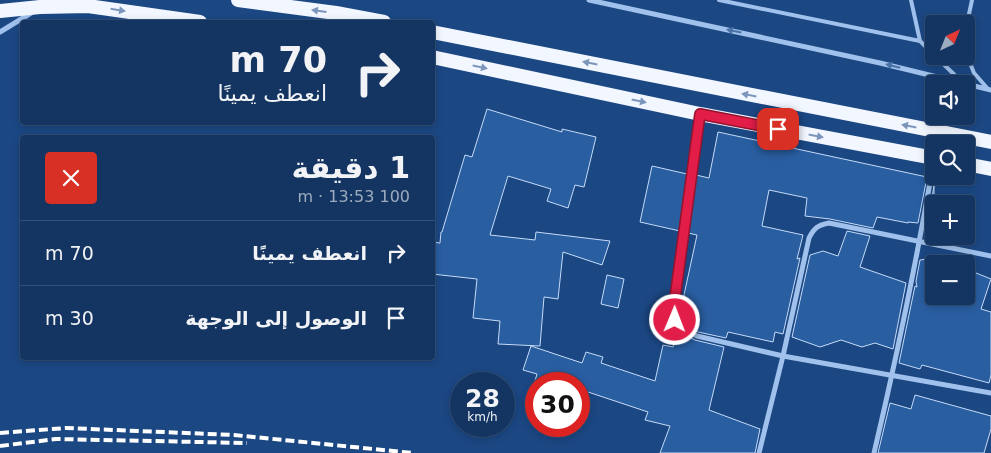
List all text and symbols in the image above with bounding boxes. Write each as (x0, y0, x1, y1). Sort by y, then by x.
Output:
one-way arrow (111, 7, 127, 15)
one-way arrow (311, 7, 327, 15)
north arrow (925, 15, 975, 65)
map controls (925, 15, 975, 305)
one-way arrow (726, 27, 742, 35)
text: 70 m (230, 40, 327, 80)
icon: right (345, 40, 410, 105)
one-way arrow (582, 59, 598, 67)
one-way arrow (885, 61, 900, 69)
one-way arrow (473, 63, 488, 71)
button: sound (925, 75, 975, 125)
text: انعطف يمينًا (218, 81, 327, 106)
one-way arrow (741, 90, 757, 98)
one-way arrow (632, 97, 647, 105)
pin (757, 108, 799, 150)
icon: arrive (764, 115, 792, 143)
one-way arrow (901, 122, 916, 130)
one-way arrow (808, 132, 824, 140)
button: search (925, 135, 975, 185)
text: 1 دقيقة (292, 150, 410, 185)
button: close (45, 152, 97, 204)
text: 100 m · 13:53 (297, 187, 410, 206)
button: + (925, 195, 975, 245)
icon: right (382, 239, 410, 267)
text: 70 m (45, 242, 94, 264)
text: انعطف يمينًا (252, 242, 367, 264)
button: − (925, 255, 975, 305)
position arrow (648, 293, 700, 345)
icon: arrive (382, 304, 410, 332)
text: 30 m (45, 307, 94, 329)
text: الوصول إلى الوجهة (185, 307, 367, 329)
speed limit sign: 30 (525, 372, 590, 437)
text: 28 (465, 384, 500, 413)
text: km/h (467, 410, 498, 424)

